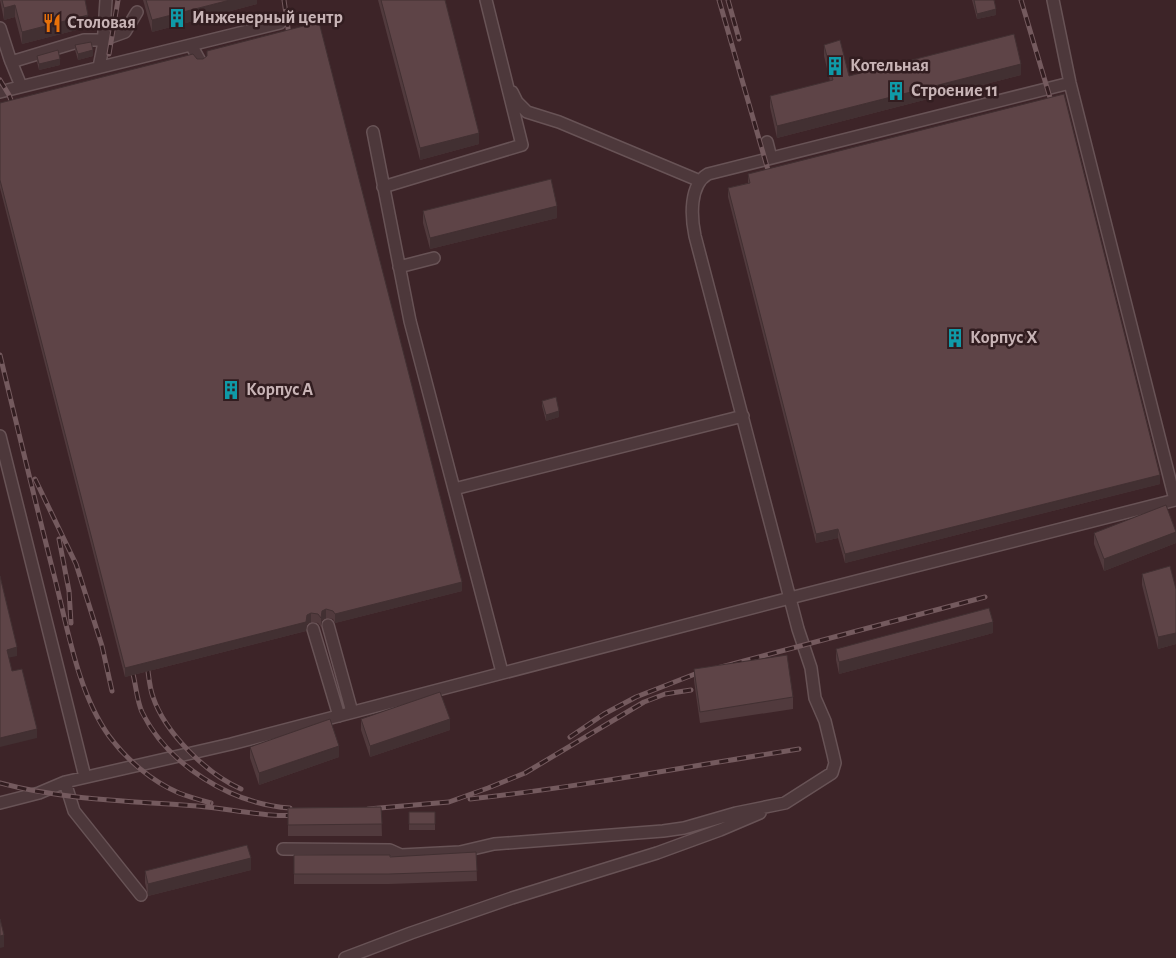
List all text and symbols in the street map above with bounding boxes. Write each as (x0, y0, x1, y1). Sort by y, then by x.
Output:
building icon: Инженерный центр (166, 7, 188, 29)
place label: Инженерный центр (192, 9, 343, 27)
restaurant icon: Столовая (41, 12, 63, 34)
place label: Столовая (67, 14, 136, 32)
building icon: Котельная (824, 55, 846, 77)
place label: Котельная (850, 57, 929, 75)
building icon: Строение 11 (885, 80, 907, 102)
place label: Строение 11 (911, 82, 998, 100)
building icon: Корпус Х (944, 327, 966, 349)
place label: Корпус Х (970, 329, 1037, 347)
building icon: Корпус А (220, 379, 242, 401)
place label: Корпус А (246, 381, 313, 399)

